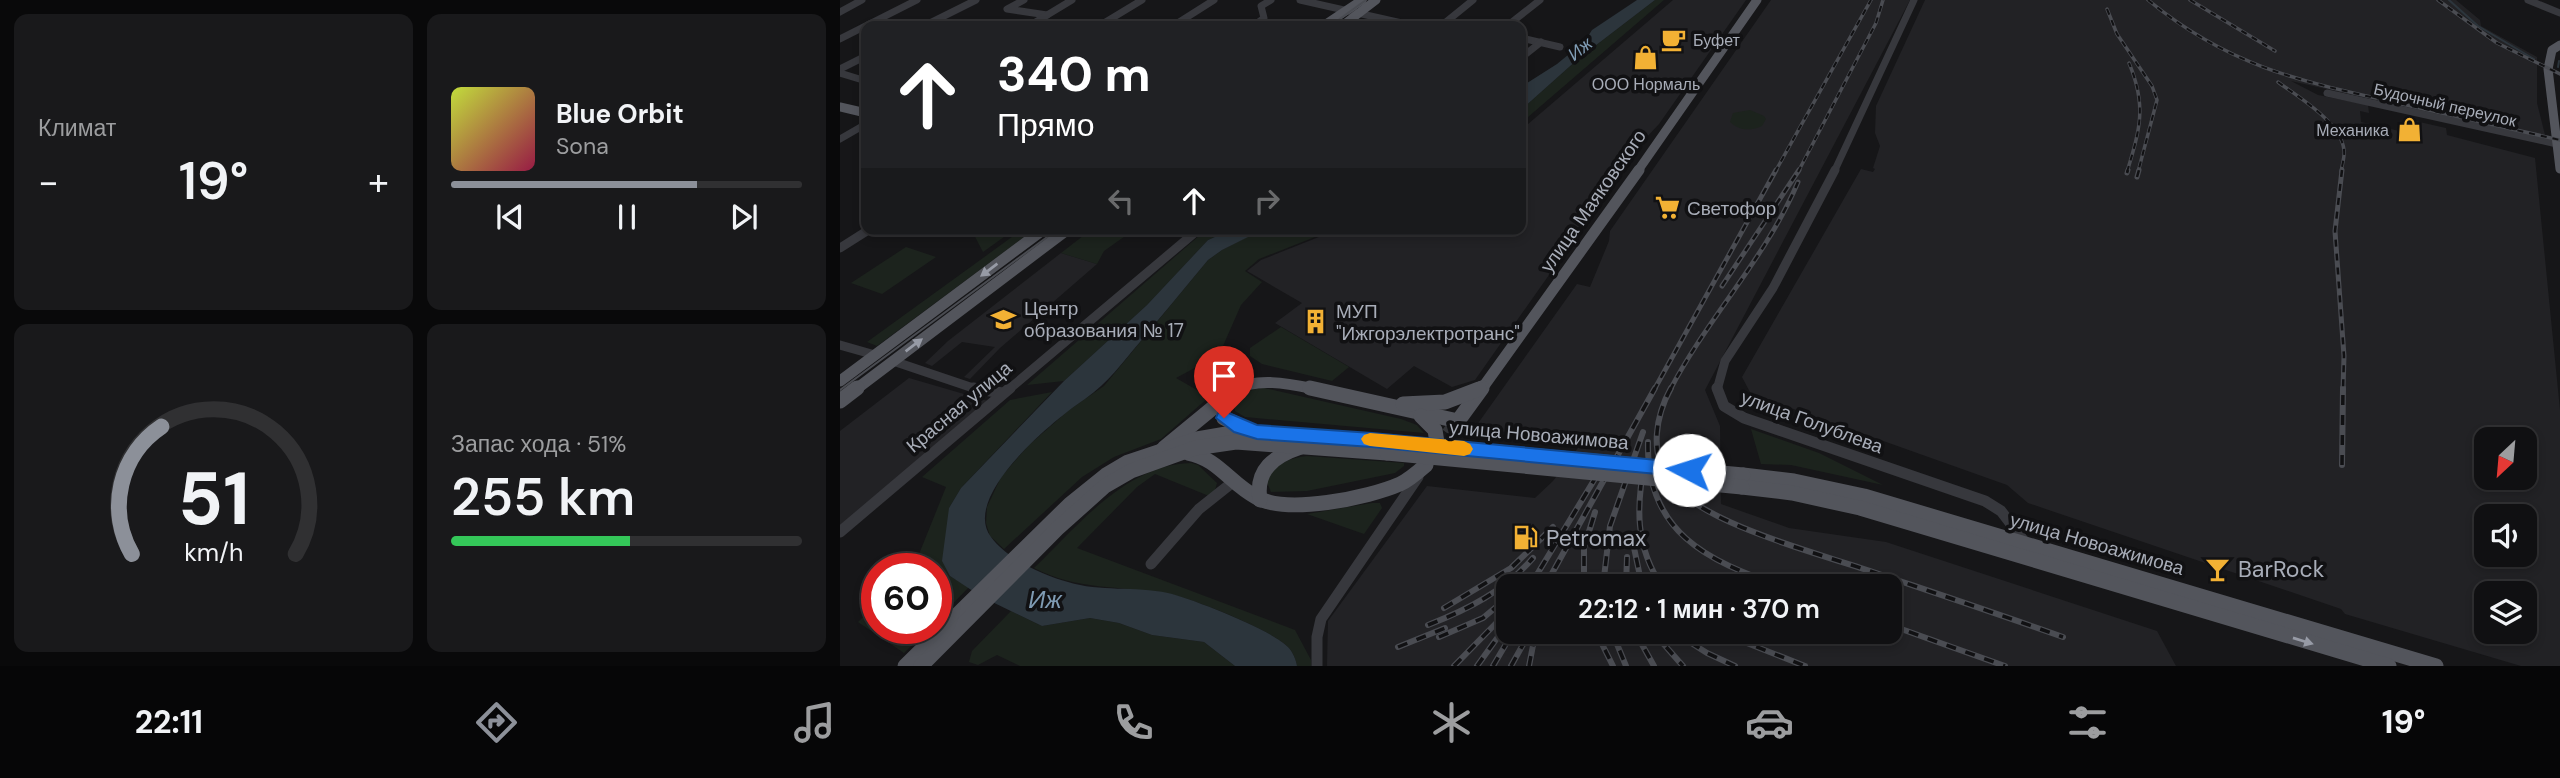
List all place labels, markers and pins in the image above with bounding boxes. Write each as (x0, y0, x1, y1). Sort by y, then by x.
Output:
cafe icon: Буфет (1659, 26, 1687, 54)
place label: Буфет (1693, 30, 1741, 51)
shop icon: ООО Нормаль (1632, 44, 1660, 72)
place label: ООО Нормаль (1592, 74, 1700, 95)
shop icon: Механика (2395, 116, 2423, 144)
place label: Механика (2316, 120, 2389, 141)
supermarket icon: Светофор (1653, 194, 1681, 222)
place label: Светофор (1687, 196, 1776, 221)
place label: Центр образования № 17 (1024, 296, 1184, 343)
place label: МУП "Ижгорэлектротранс" (1336, 299, 1520, 346)
school or university icon: Центр образования № 17 (990, 305, 1018, 333)
building icon: МУП "Ижгорэлектротранс" (1302, 308, 1330, 336)
pin (1194, 346, 1254, 418)
place label: Petromax (1546, 523, 1647, 553)
fuel station icon: Petromax (1512, 524, 1540, 552)
place label: BarRock (2238, 554, 2325, 584)
bar icon: BarRock (2204, 555, 2232, 583)

